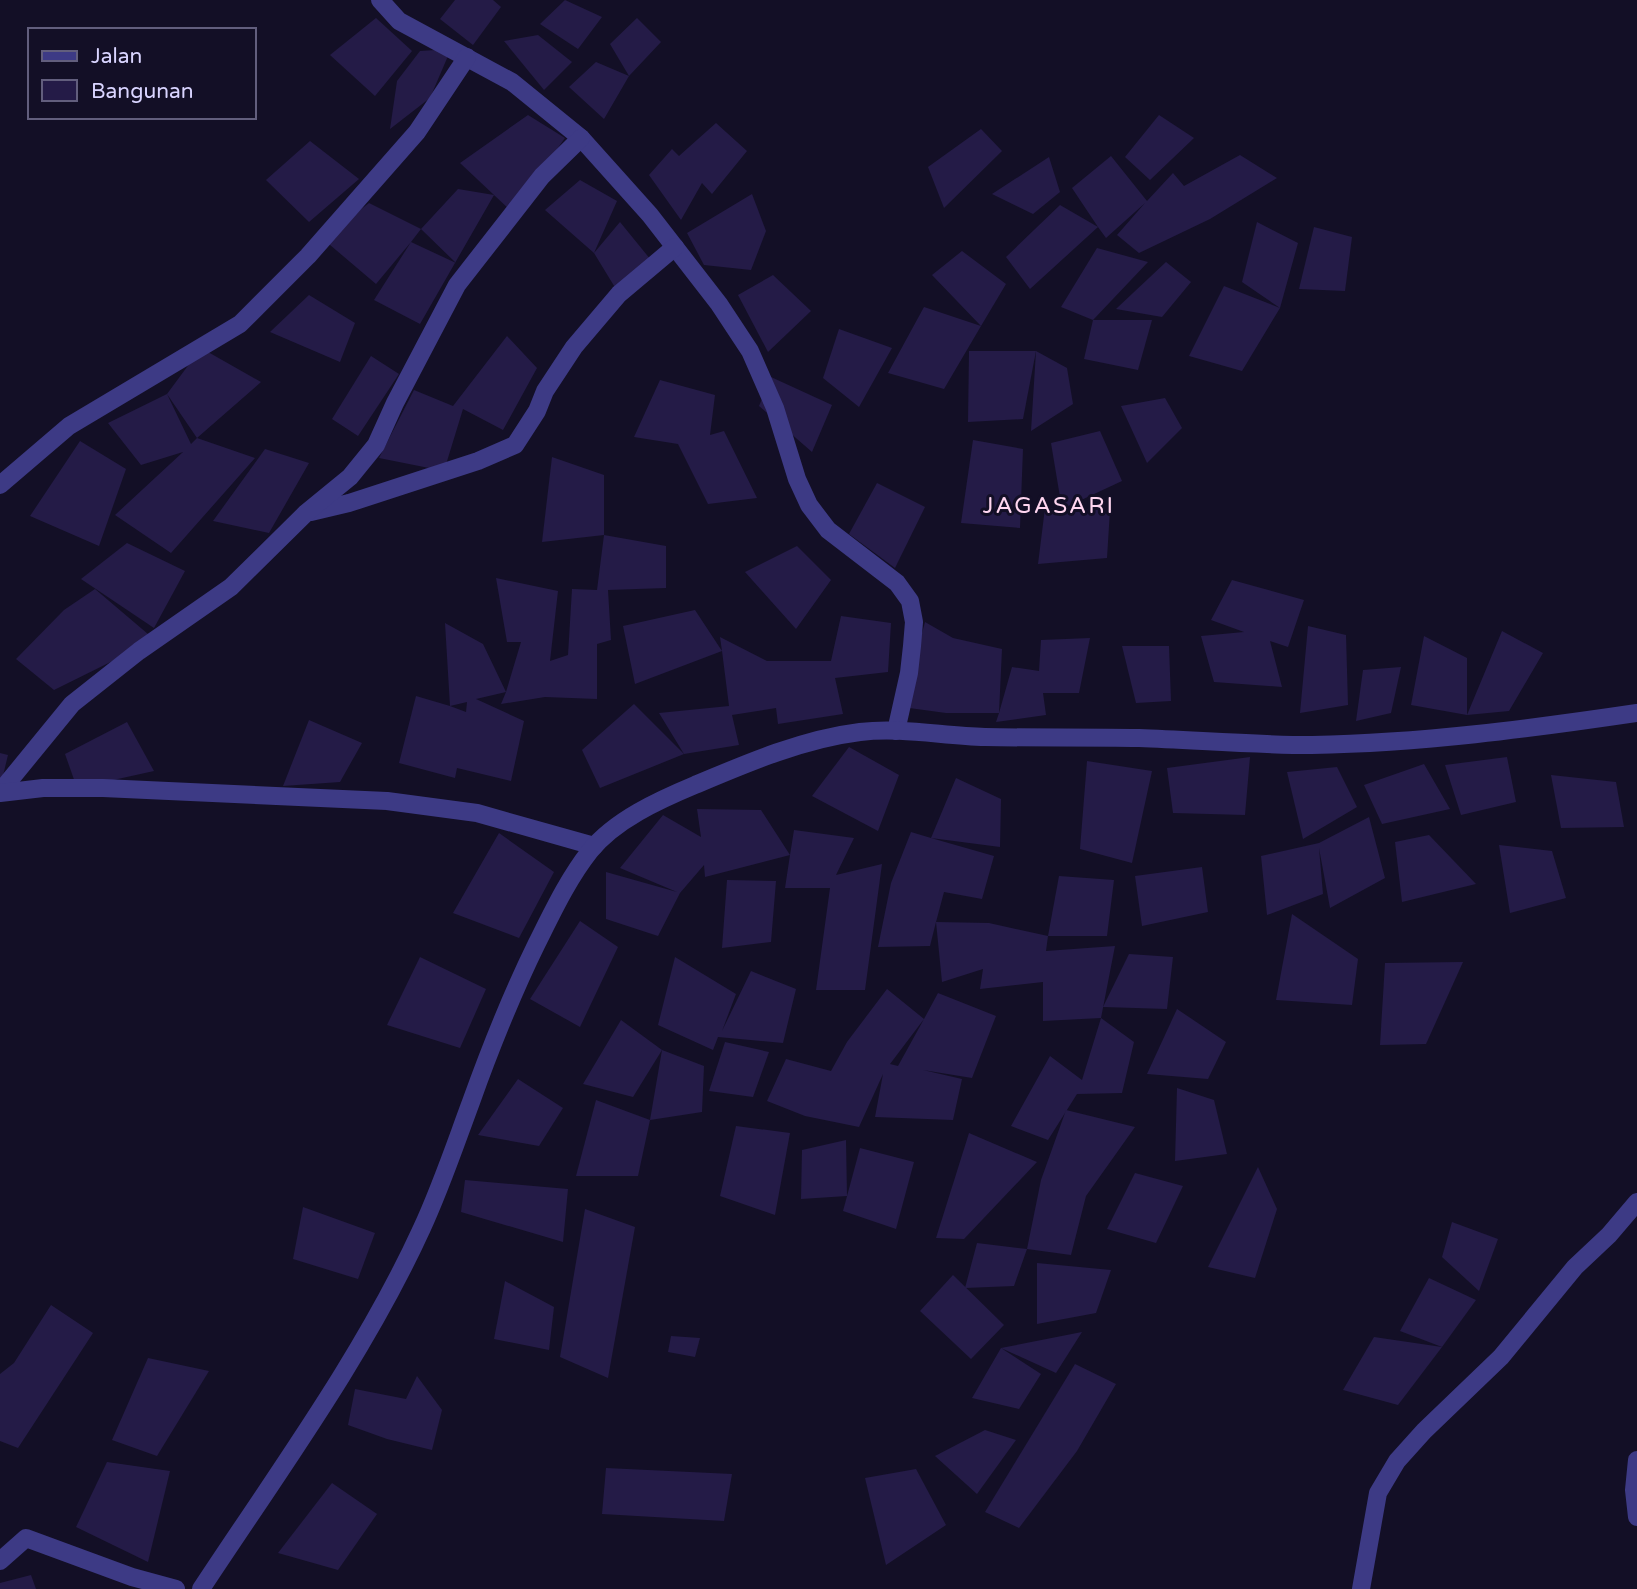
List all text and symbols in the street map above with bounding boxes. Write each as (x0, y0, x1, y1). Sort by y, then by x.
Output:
legend (28, 28, 256, 119)
text: Jalan (91, 44, 142, 69)
text: Bangunan (91, 79, 194, 104)
district label: JAGASARI (983, 492, 1115, 520)

